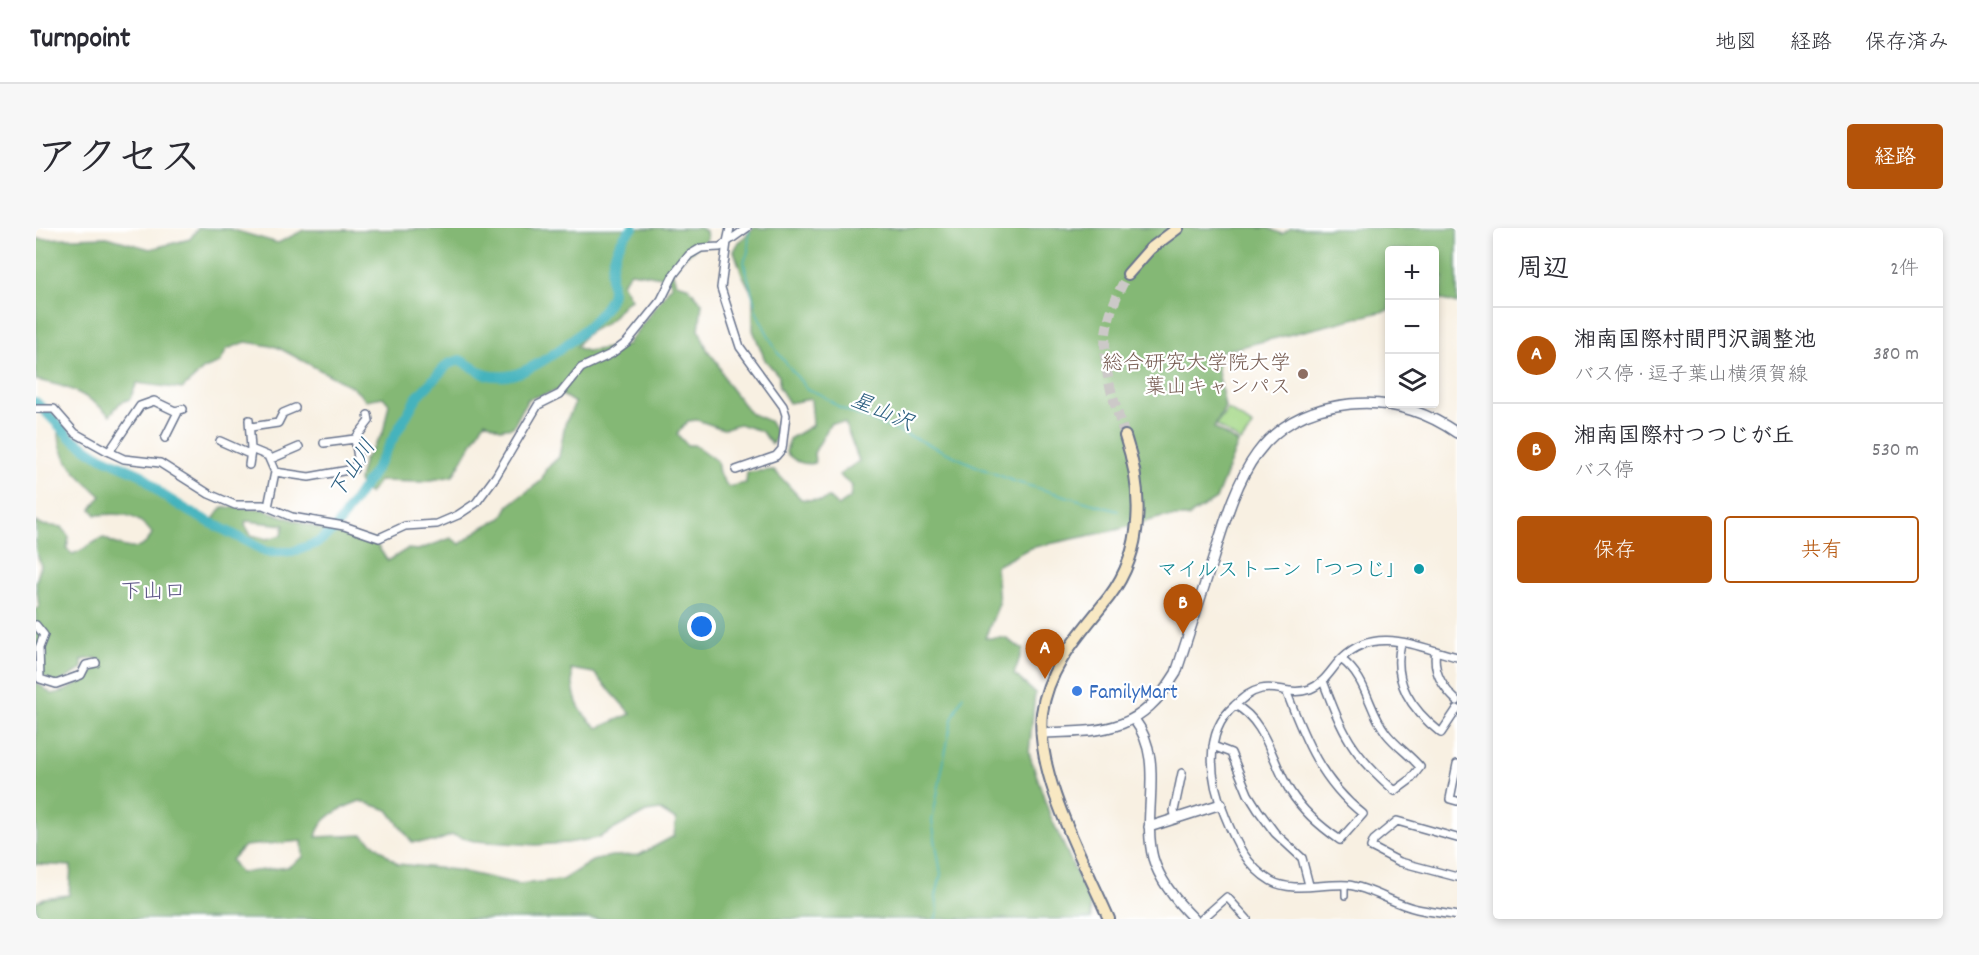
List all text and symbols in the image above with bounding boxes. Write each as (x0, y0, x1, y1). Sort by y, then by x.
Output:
text: Turnpoint (30, 21, 130, 61)
text: 地図 (1715, 29, 1757, 59)
text: 経路 (1790, 29, 1832, 59)
text: 保存済み (1865, 29, 1949, 59)
button: 経路 (1847, 124, 1943, 189)
text: アクセス (36, 132, 201, 192)
map controls (1385, 246, 1439, 408)
button: + (1385, 246, 1439, 300)
text: 周辺 (1517, 252, 1569, 289)
text: 2件 (1890, 256, 1919, 284)
button: − (1385, 300, 1439, 354)
text: 湘南国際村間門沢調整池 (1574, 326, 1816, 357)
text: A (1531, 341, 1542, 369)
text: 380 m (1873, 341, 1919, 369)
place label: 総合研究大学院大学 葉山キャンパス (1102, 350, 1291, 404)
button: layers (1385, 354, 1439, 408)
text: バス停 · 逗子葉山横須賀線 (1574, 362, 1808, 390)
marker: 総合研究大学院大学 葉山キャンパス (1296, 367, 1310, 381)
water label: 星山沢 (845, 386, 919, 441)
text: 湘南国際村つつじが丘 (1574, 422, 1794, 453)
water label: 下山川 (323, 434, 385, 506)
text: B (1532, 437, 1541, 465)
text: 530 m (1872, 437, 1919, 465)
text: バス停 (1574, 458, 1634, 486)
button: 保存 (1517, 516, 1712, 583)
button: 共有 (1724, 516, 1919, 583)
place label: マイルストーン「つつじ」 (1157, 557, 1407, 587)
marker: マイルストーン「つつじ」 (1412, 562, 1426, 576)
district label: 下山口 (120, 578, 186, 609)
pin: B (1164, 584, 1202, 634)
your location (687, 612, 716, 641)
pin: A (1026, 630, 1064, 679)
place label: FamilyMart (1089, 679, 1178, 709)
marker: FamilyMart (1070, 684, 1084, 698)

